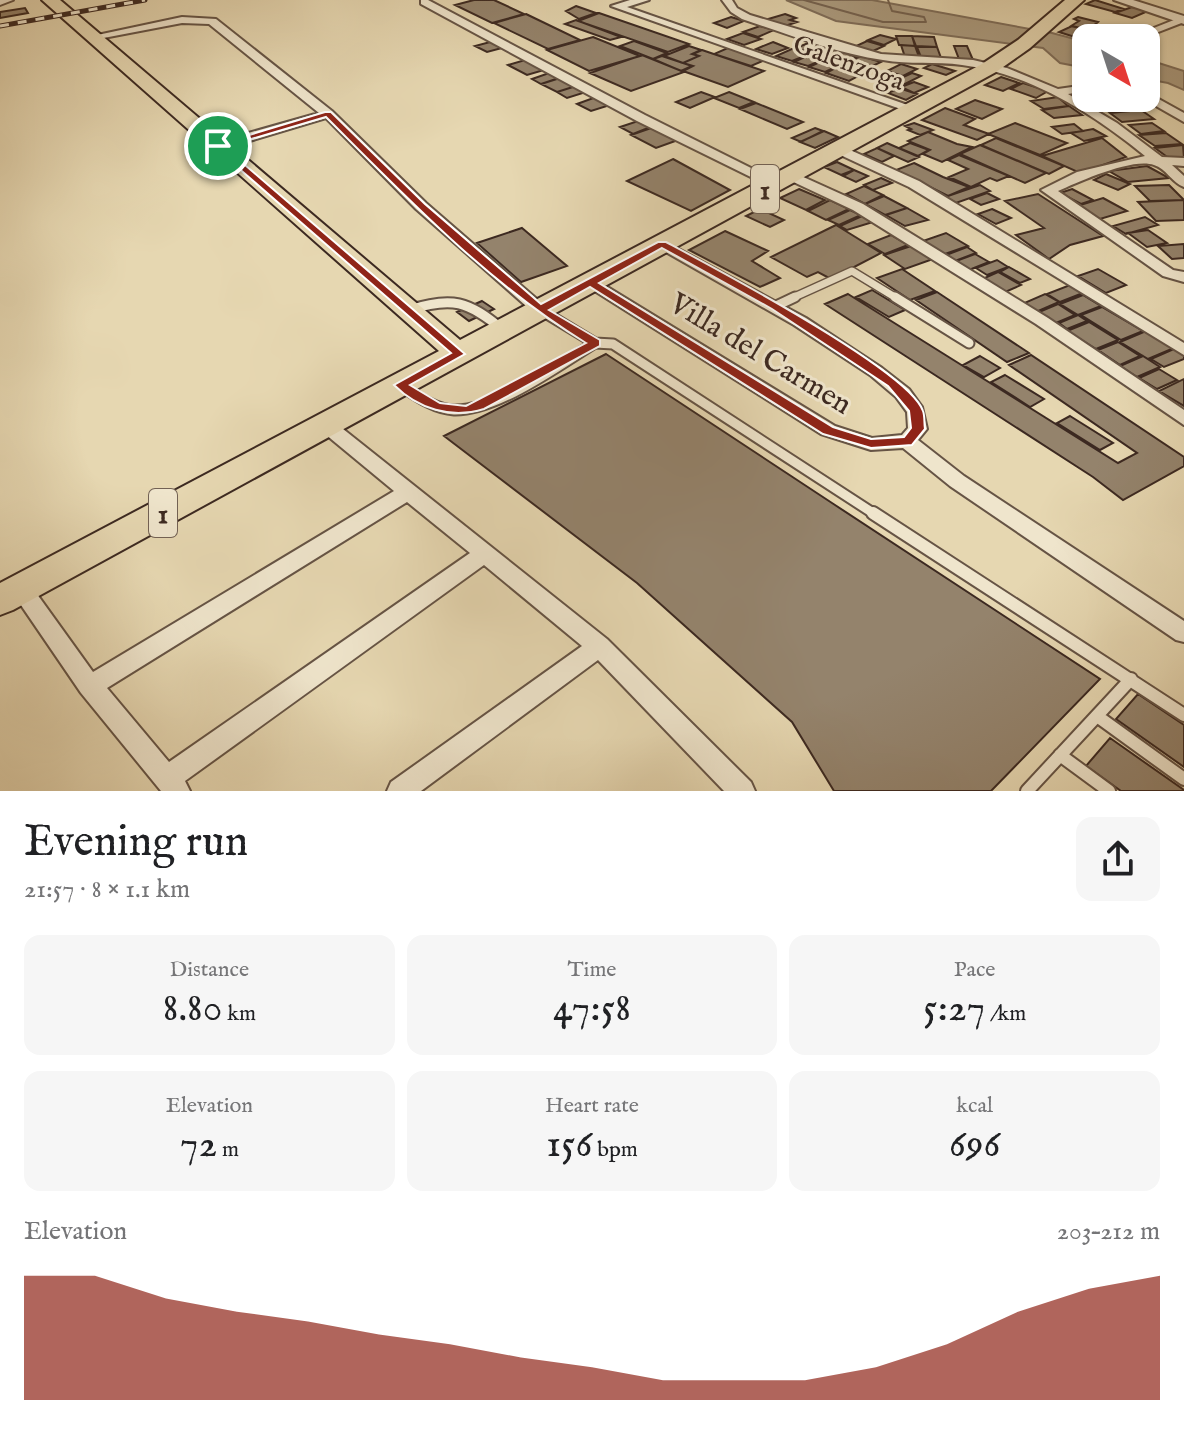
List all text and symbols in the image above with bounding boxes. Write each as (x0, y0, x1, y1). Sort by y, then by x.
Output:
north arrow (1072, 24, 1160, 112)
map controls (1072, 24, 1160, 112)
street label: Galenzoga (788, 28, 909, 99)
pin (184, 112, 252, 180)
icon: arrive (196, 124, 240, 168)
road number: 1 (751, 165, 779, 213)
street label: Villa del Carmen (661, 285, 858, 424)
road number: 1 (149, 489, 177, 537)
text: Evening run (24, 815, 248, 871)
button: share (1076, 817, 1160, 901)
text: 21:57 · 8 × 1.1 km (24, 873, 190, 906)
text: Distance (170, 956, 249, 984)
text: Time (568, 956, 616, 984)
text: Pace (954, 956, 995, 984)
text: 8.80 (163, 984, 222, 1035)
text: 47:58 (553, 984, 631, 1035)
text: 5:27 (923, 984, 985, 1035)
text: km (222, 1000, 256, 1028)
text: /km (985, 1000, 1026, 1028)
text: Elevation (166, 1092, 253, 1120)
text: Heart rate (545, 1092, 639, 1120)
text: kcal (956, 1092, 993, 1120)
text: 72 (180, 1120, 217, 1171)
text: 156 (546, 1120, 592, 1171)
text: 696 (949, 1120, 1000, 1171)
text: m (217, 1136, 239, 1164)
text: bpm (592, 1136, 638, 1164)
text: Elevation (24, 1215, 127, 1248)
text: 203–212 m (1057, 1215, 1160, 1248)

